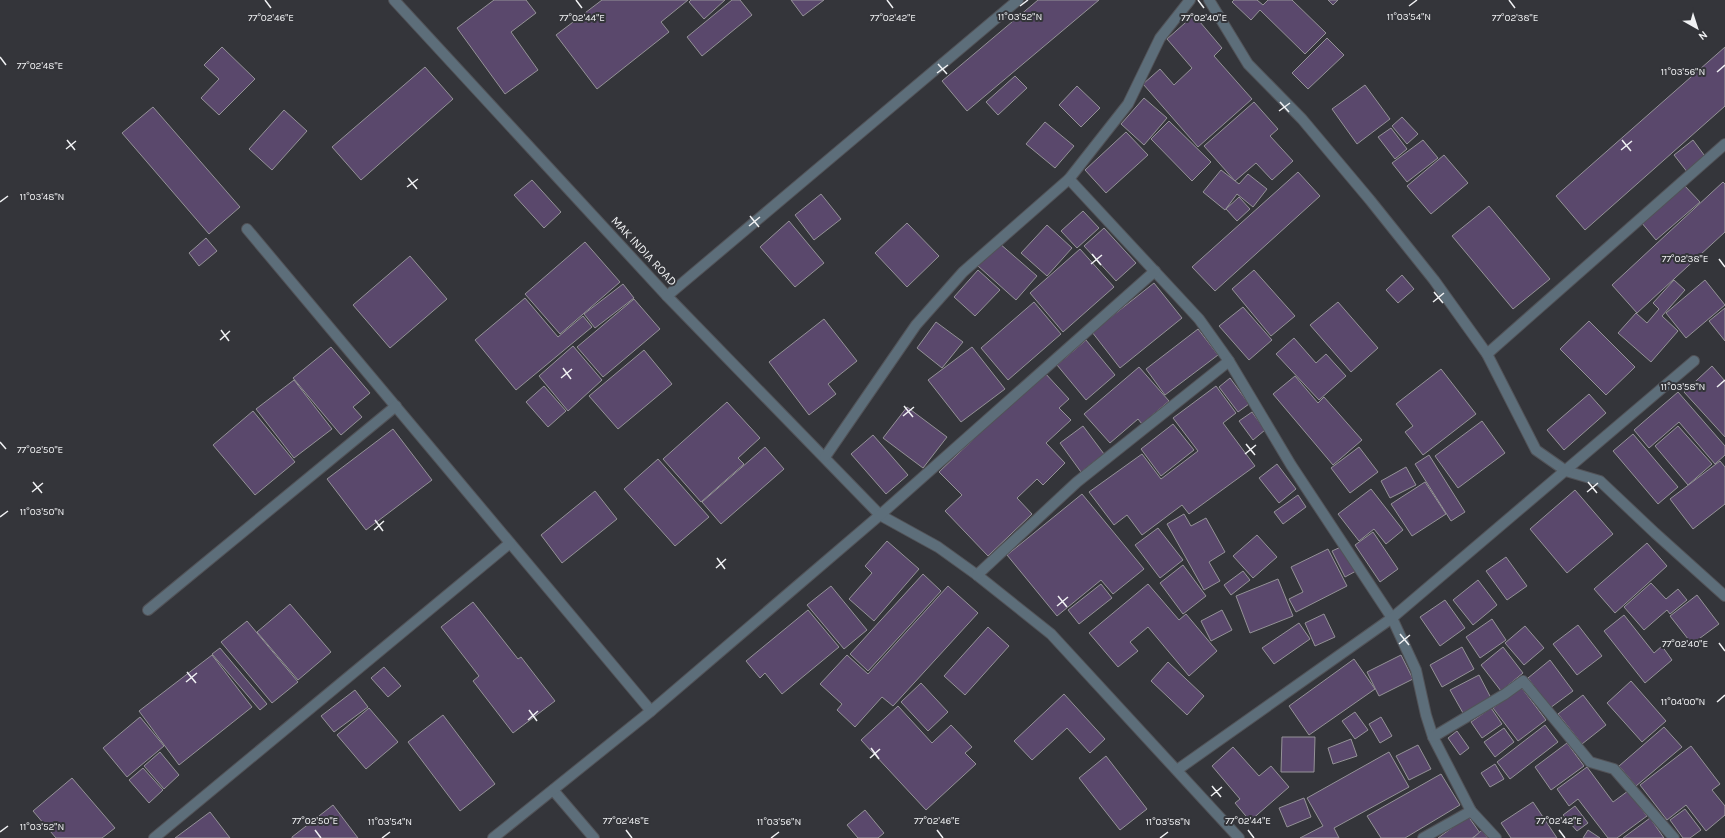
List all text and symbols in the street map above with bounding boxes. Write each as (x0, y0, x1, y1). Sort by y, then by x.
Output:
north arrow (1677, 8, 1717, 48)
text: 11°03'52"N (998, 11, 1042, 23)
text: 11°03'54"N (1387, 11, 1431, 23)
text: 77°02'46"E (248, 12, 294, 24)
text: 77°02'44"E (559, 12, 605, 24)
text: 77°02'42"E (870, 12, 916, 24)
text: 77°02'40"E (1181, 12, 1227, 24)
text: 77°02'38"E (1492, 12, 1538, 24)
text: N (1696, 28, 1710, 43)
text: 77°02'48"E (17, 60, 63, 72)
text: 11°03'56"N (1661, 66, 1705, 78)
text: 11°03'48"N (20, 191, 64, 203)
street label: MAK INDIA ROAD (608, 213, 680, 289)
text: 77°02'38"E (1662, 253, 1708, 265)
text: 11°03'58"N (1661, 381, 1705, 393)
text: 77°02'50"E (17, 444, 63, 456)
text: 11°03'50"N (20, 506, 64, 518)
text: 77°02'40"E (1662, 638, 1708, 650)
text: 11°04'00"N (1661, 696, 1705, 708)
text: 77°02'50"E (292, 815, 338, 827)
text: 77°02'48"E (603, 815, 649, 827)
text: 77°02'46"E (914, 815, 960, 827)
text: 77°02'44"E (1225, 815, 1271, 827)
text: 77°02'42"E (1536, 815, 1582, 827)
text: 11°03'54"N (368, 816, 412, 828)
text: 11°03'56"N (757, 816, 801, 828)
text: 11°03'58"N (1146, 816, 1190, 828)
text: 11°03'52"N (20, 821, 64, 833)

